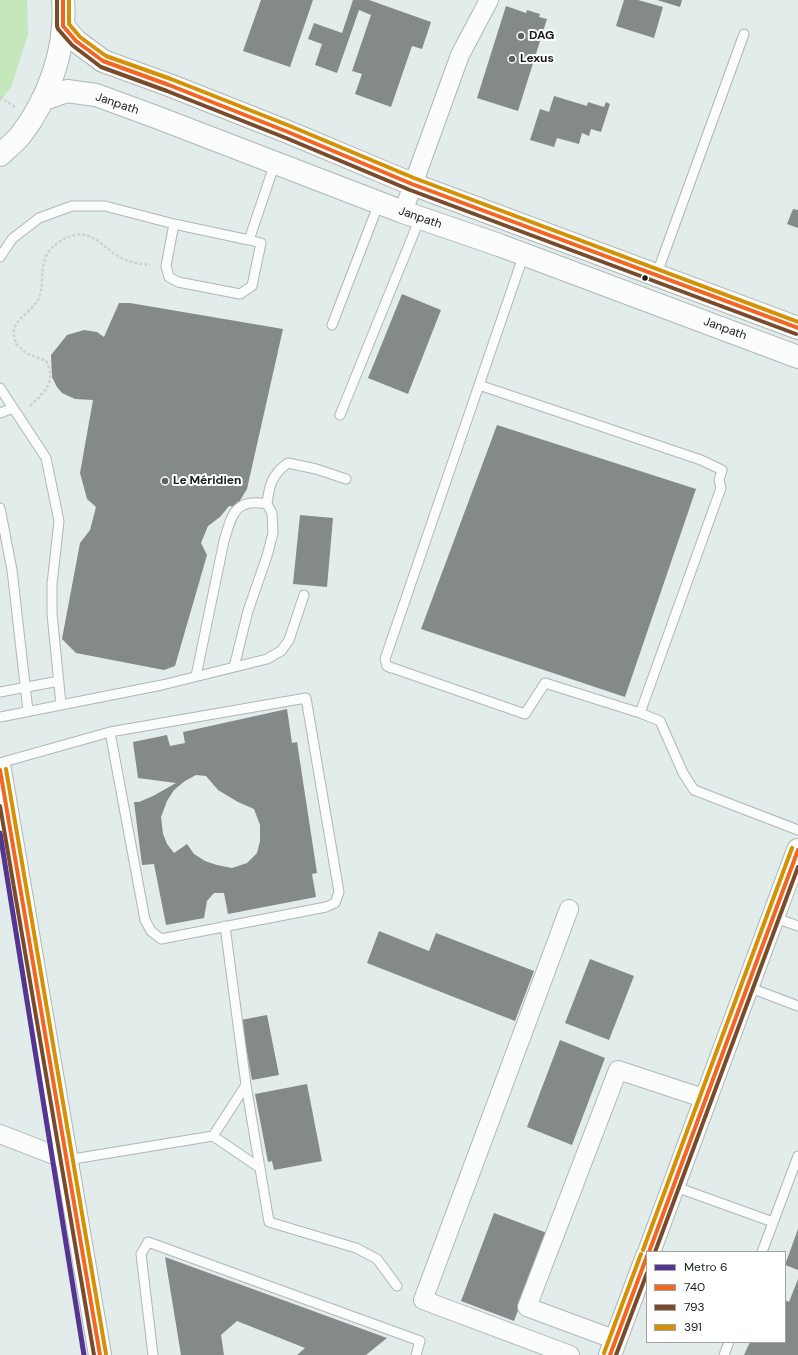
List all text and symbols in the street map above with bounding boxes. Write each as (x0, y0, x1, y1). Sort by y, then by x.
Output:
place label: DAG (529, 29, 554, 43)
marker: DAG (516, 31, 526, 41)
place label: Lexus (520, 52, 554, 66)
marker: Lexus (507, 54, 517, 64)
street label: Janpath (93, 90, 141, 118)
street label: Janpath (396, 204, 444, 232)
unlabelled marker (640, 273, 650, 283)
street label: Janpath (701, 315, 749, 343)
place label: Le Méridien (173, 474, 241, 488)
marker: Le Méridien (160, 476, 170, 486)
legend (646, 1251, 786, 1343)
text: Metro 6 (684, 1259, 727, 1275)
text: 740 (684, 1279, 705, 1295)
text: 793 (684, 1299, 705, 1315)
text: 391 (684, 1319, 702, 1335)

